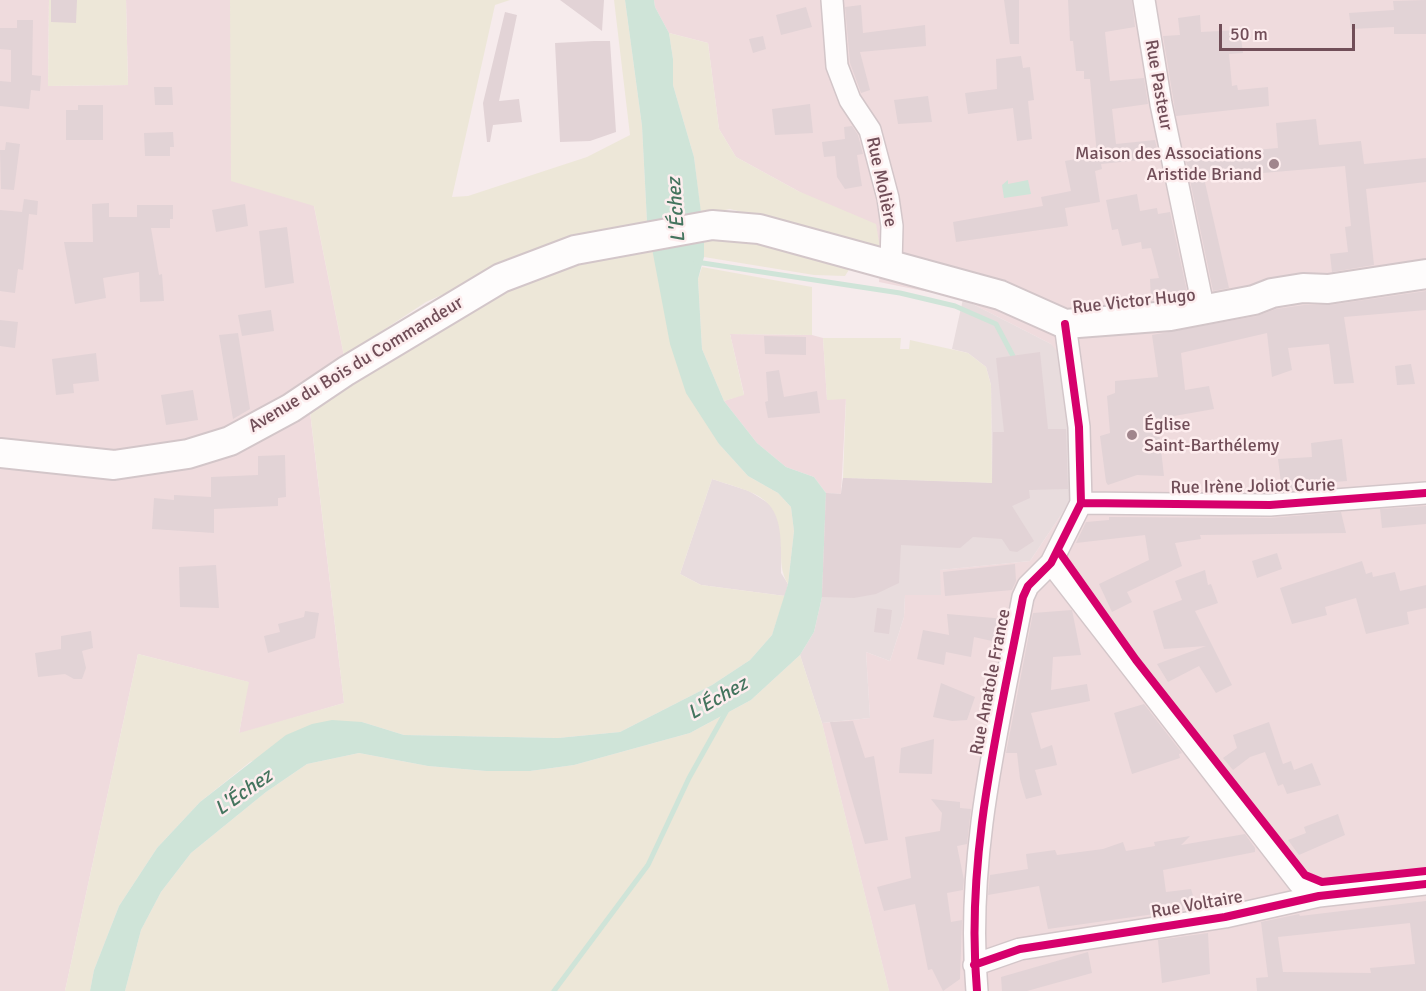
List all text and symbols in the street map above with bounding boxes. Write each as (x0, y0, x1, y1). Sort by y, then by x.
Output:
scale bar (1222, 12, 1358, 50)
text: 50 m (1230, 23, 1268, 45)
street label: Rue Pasteur (1139, 38, 1177, 132)
street label: Rue Molière (861, 135, 901, 229)
place label: Maison des Associations Aristide Briand (1075, 143, 1262, 186)
marker: Maison des Associations Aristide Briand (1267, 157, 1281, 171)
water label: L'Échez (663, 177, 691, 243)
street label: Rue Victor Hugo (1071, 285, 1197, 319)
street label: Avenue du Bois du Commandeur (245, 292, 467, 438)
place label: Église Saint-Barthélemy (1144, 414, 1279, 456)
marker: Église Saint-Barthélemy (1125, 428, 1139, 442)
street label: Rue Irène Joliot Curie (1170, 475, 1336, 499)
street label: Rue Anatole France (966, 607, 1016, 757)
water label: L'Échez (684, 672, 752, 726)
water label: L'Échez (211, 765, 277, 821)
street label: Rue Voltaire (1150, 886, 1244, 924)

